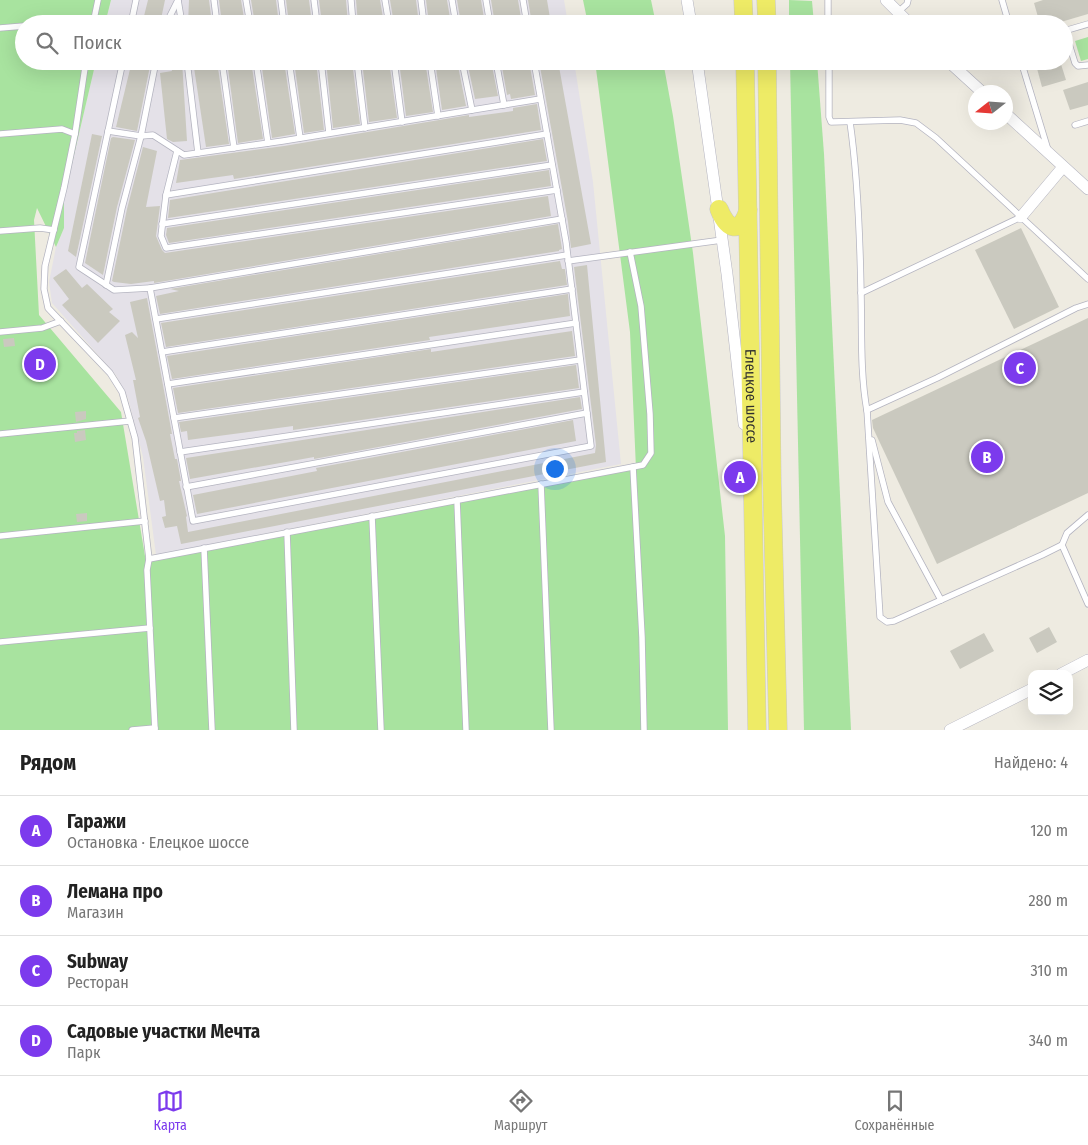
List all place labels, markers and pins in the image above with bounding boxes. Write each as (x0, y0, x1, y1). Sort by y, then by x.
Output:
pin: D (24, 345, 56, 383)
pin: C (1004, 349, 1036, 387)
pin: B (971, 438, 1003, 476)
pin: A (724, 458, 756, 496)

